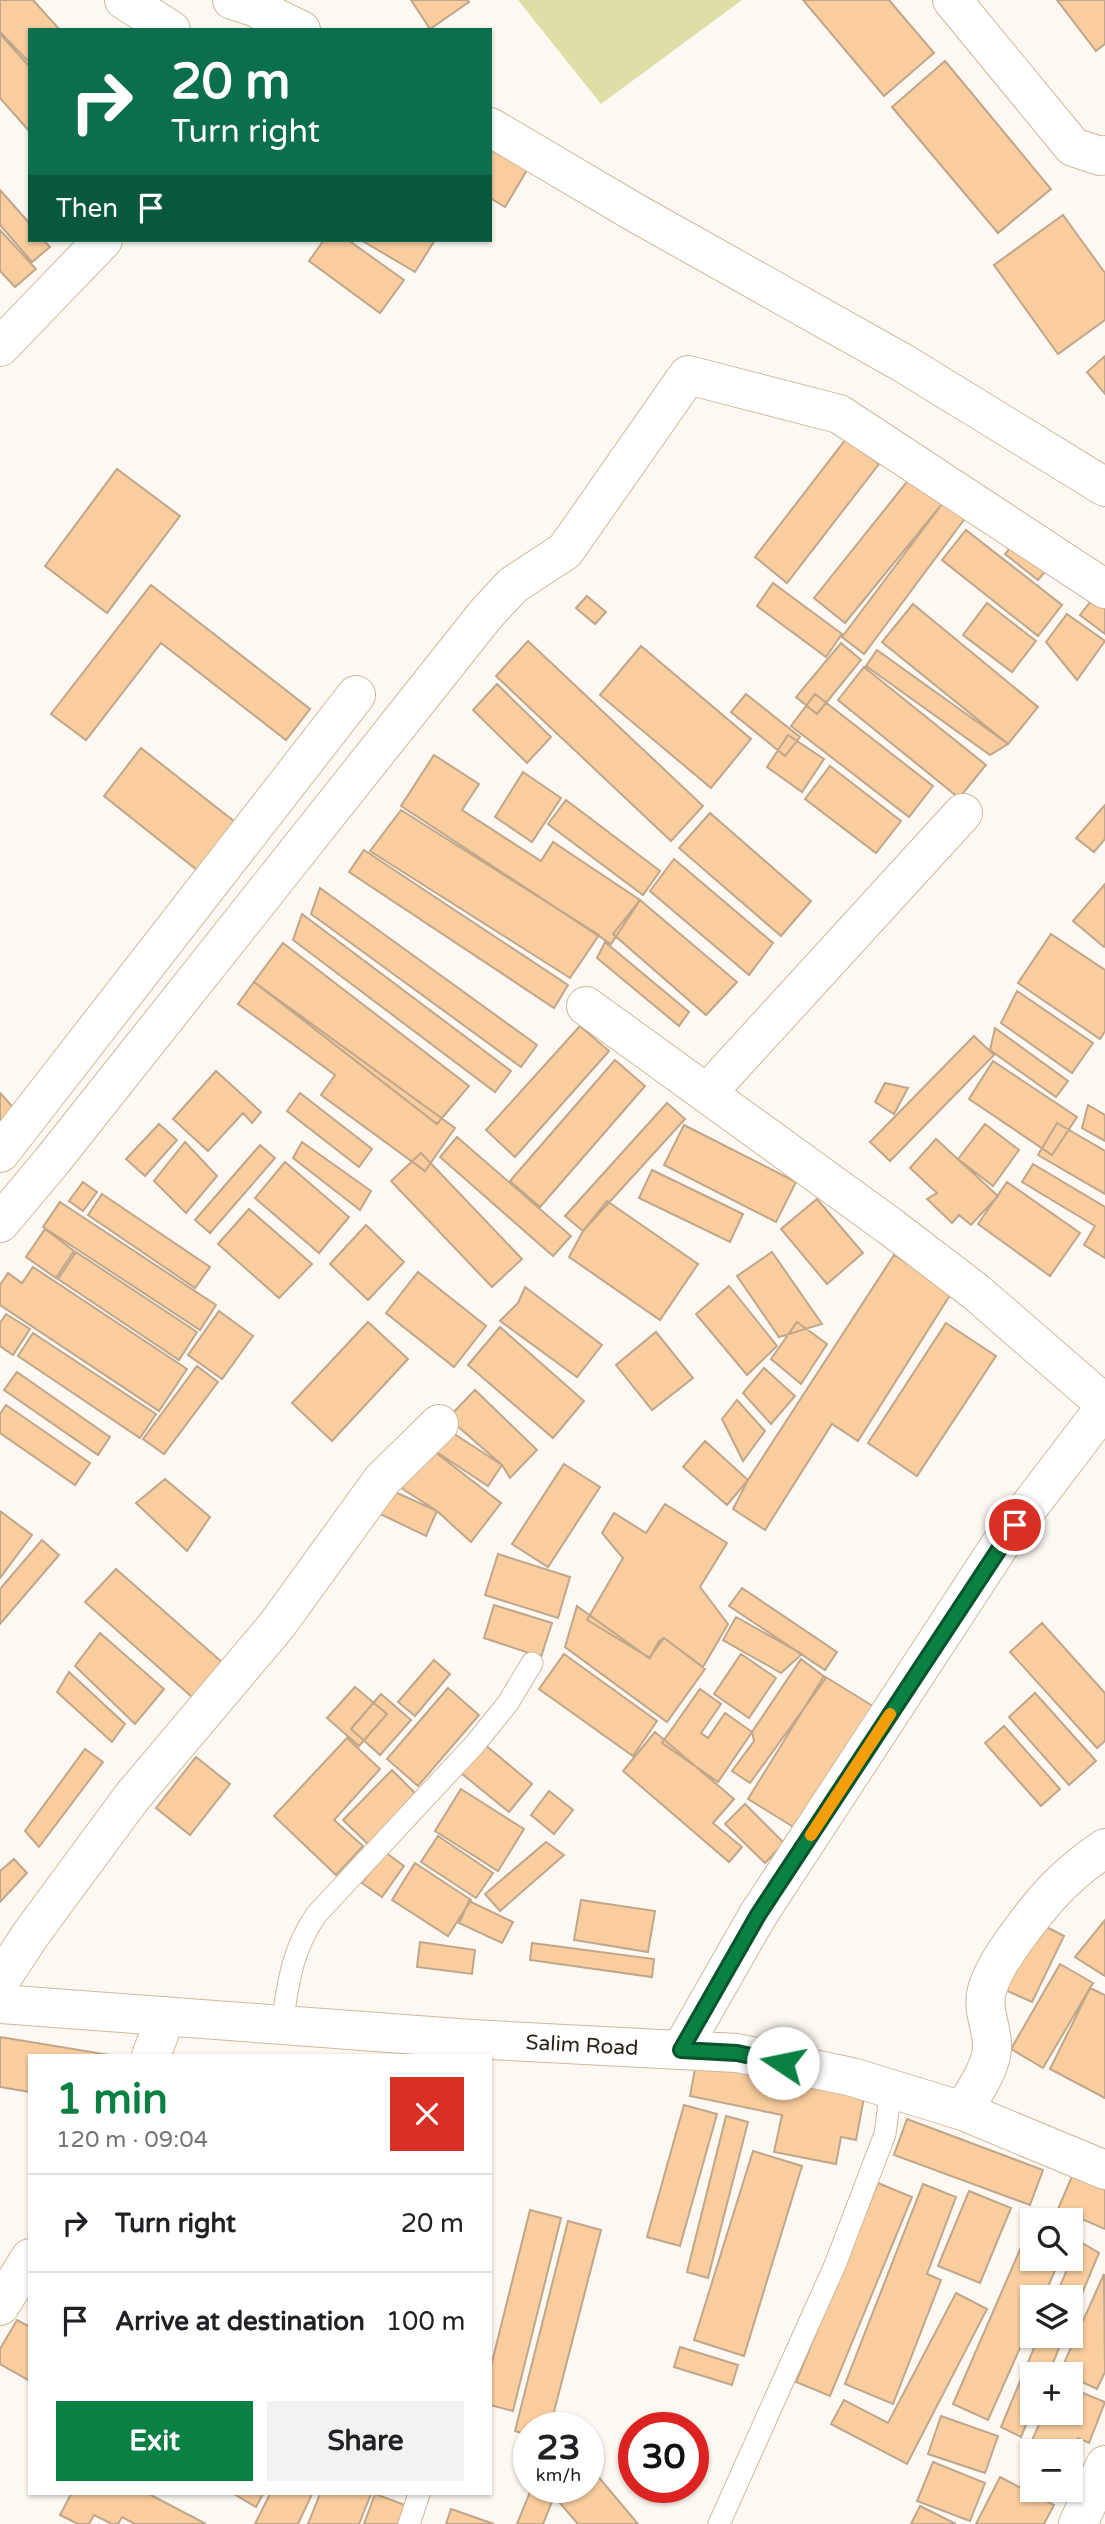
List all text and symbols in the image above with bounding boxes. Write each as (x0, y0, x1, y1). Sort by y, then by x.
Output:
text: 20 m (171, 53, 290, 112)
icon: right (56, 56, 147, 147)
text: Turn right (171, 113, 320, 151)
icon: arrive (132, 189, 170, 227)
text: Then (56, 193, 118, 224)
pin (985, 1495, 1045, 1555)
icon: arrive (996, 1506, 1034, 1544)
position arrow (746, 2026, 820, 2100)
street label: Salim Road (525, 2030, 639, 2061)
text: 1 min (56, 2074, 168, 2125)
button: close (390, 2077, 464, 2151)
text: 120 m · 09:04 (56, 2126, 208, 2154)
icon: right (56, 2204, 94, 2242)
text: Turn right (115, 2208, 236, 2239)
text: 20 m (401, 2208, 464, 2239)
map controls (1020, 2208, 1083, 2502)
button: search (1020, 2208, 1083, 2271)
button: layers (1020, 2285, 1083, 2348)
icon: arrive (56, 2302, 94, 2340)
text: Arrive at destination (115, 2306, 365, 2337)
text: 100 m (386, 2306, 465, 2337)
button: + (1020, 2362, 1083, 2425)
button: Exit (56, 2401, 253, 2481)
button: Share (267, 2401, 464, 2481)
speed limit sign: 30 (618, 2412, 709, 2503)
text: 23 (537, 2427, 580, 2469)
button: − (1020, 2439, 1083, 2502)
text: km/h (536, 2464, 581, 2486)

